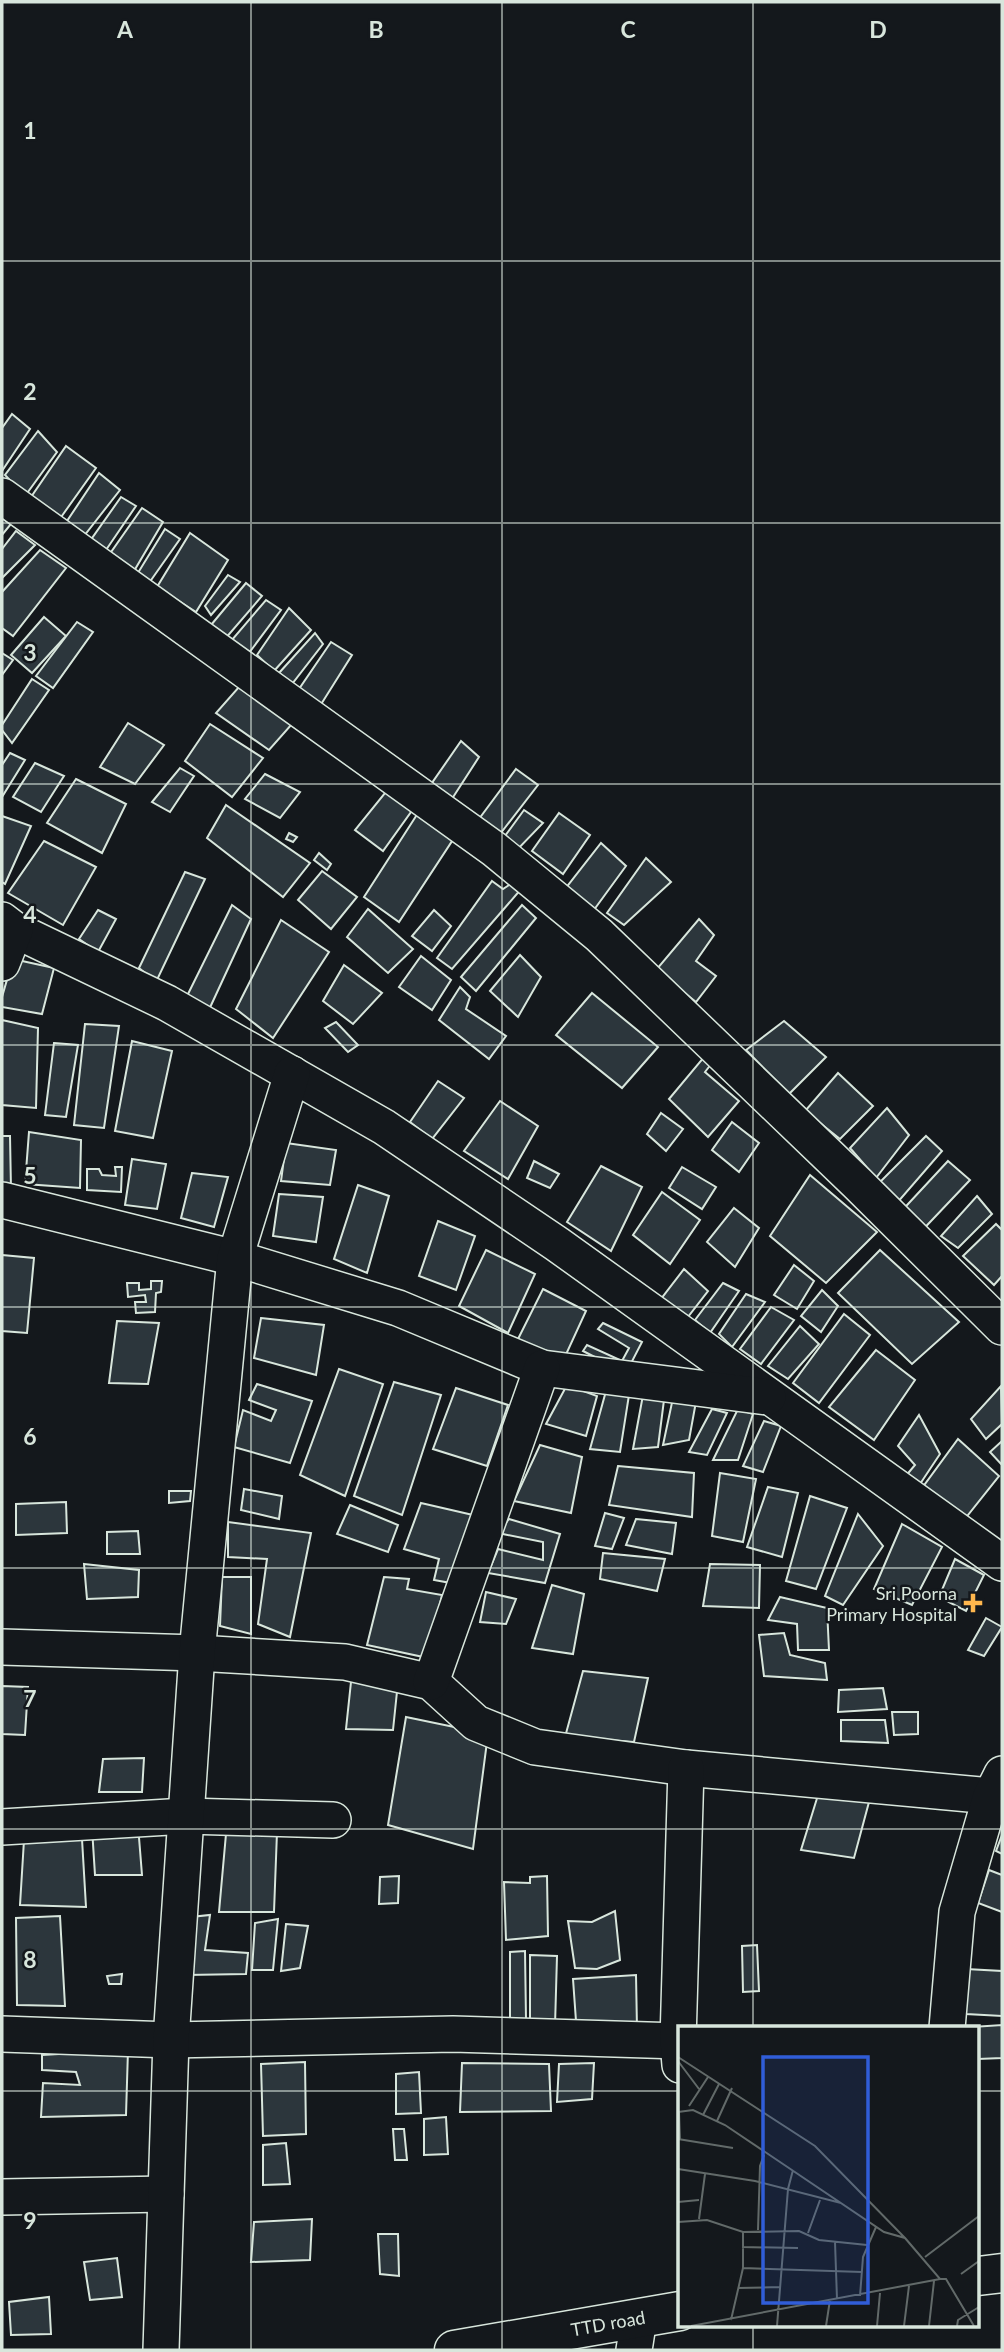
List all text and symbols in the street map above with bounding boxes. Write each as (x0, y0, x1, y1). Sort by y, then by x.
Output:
text: A (116, 15, 134, 43)
text: B (368, 15, 384, 43)
text: C (620, 15, 636, 43)
text: D (869, 15, 887, 43)
text: 1 (23, 116, 37, 144)
text: 2 (23, 377, 37, 405)
text: 3 (23, 638, 37, 666)
text: 4 (23, 900, 37, 928)
text: 5 (23, 1161, 37, 1189)
text: 6 (23, 1422, 37, 1450)
place label: Sri Poorna Primary Hospital (826, 1582, 957, 1625)
marker: Sri Poorna Primary Hospital (963, 1593, 983, 1613)
text: 7 (23, 1684, 37, 1712)
text: 8 (23, 1945, 37, 1973)
inset map (678, 2026, 979, 2328)
text: 9 (23, 2206, 37, 2234)
street label: TTD road (569, 2306, 647, 2340)

